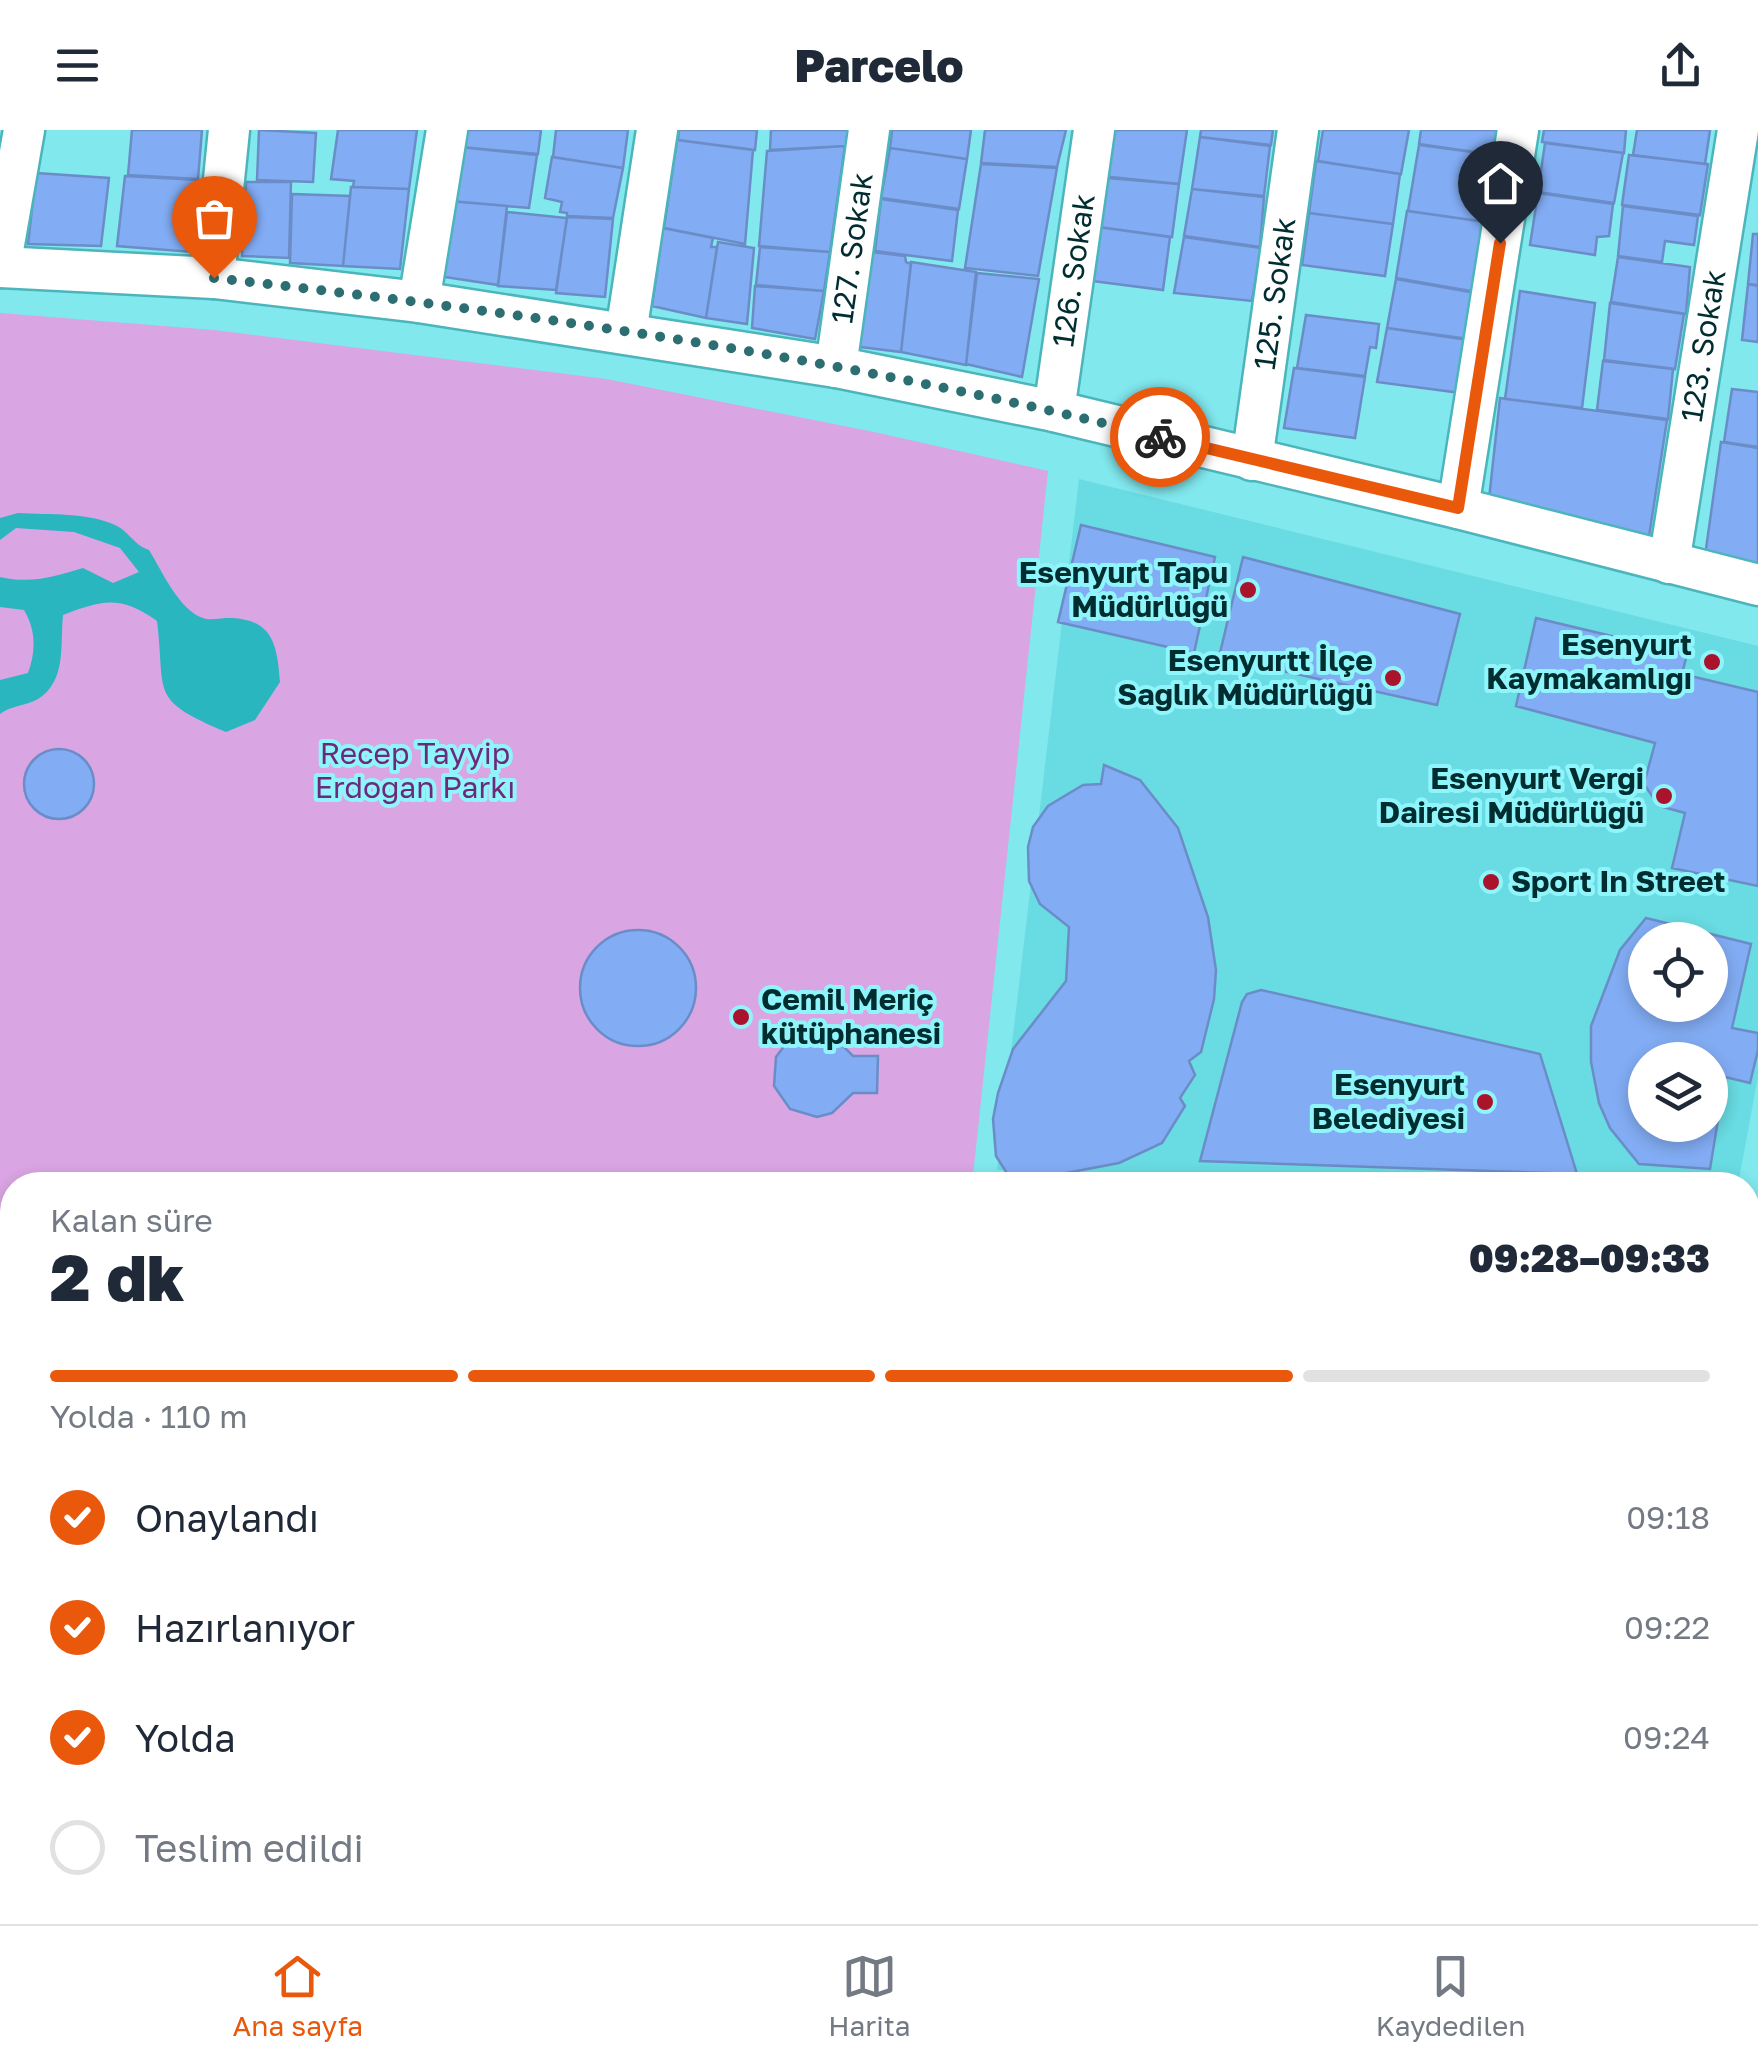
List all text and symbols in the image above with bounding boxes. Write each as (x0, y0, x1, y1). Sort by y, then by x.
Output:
icon: menu (50, 38, 105, 93)
text: Parcelo (795, 38, 963, 92)
icon: share (1653, 38, 1708, 93)
pin (1458, 141, 1543, 244)
icon: home (1473, 156, 1528, 211)
street label: 127. Sokak (823, 170, 880, 326)
pin (172, 176, 257, 279)
icon: bag (187, 191, 242, 246)
street label: 126. Sokak (1044, 191, 1102, 349)
street label: 125. Sokak (1246, 215, 1303, 372)
street label: 123. Sokak (1673, 267, 1733, 424)
courier (1110, 387, 1210, 487)
icon: bike (1133, 410, 1188, 465)
place label: Esenyurt Tapu Müdürlüğü (1019, 554, 1228, 624)
marker: Esenyurt Tapu Müdürlüğü (1237, 579, 1259, 601)
place label: Esenyurt Kaymakamlığı (1486, 626, 1692, 696)
place label: Esenyurtt İlçe Sağlık Müdürlüğü (1117, 642, 1373, 712)
marker: Esenyurt Kaymakamlığı (1701, 651, 1723, 673)
marker: Esenyurtt İlçe Sağlık Müdürlüğü (1382, 667, 1404, 689)
park label: Recep Tayyip Erdoğan Parkı (315, 735, 515, 805)
place label: Esenyurt Vergi Dairesi Müdürlüğü (1379, 760, 1644, 830)
marker: Esenyurt Vergi Dairesi Müdürlüğü (1653, 785, 1675, 807)
place label: Sport In Street (1511, 863, 1726, 899)
marker: Sport In Street (1480, 871, 1502, 893)
map controls (1628, 922, 1728, 1142)
button: locate (1628, 922, 1728, 1022)
place label: Cemil Meriç kütüphanesi (761, 981, 941, 1051)
marker: Cemil Meriç kütüphanesi (730, 1006, 752, 1028)
button: layers (1628, 1042, 1728, 1142)
place label: Esenyurt Belediyesi (1312, 1066, 1465, 1136)
marker: Esenyurt Belediyesi (1474, 1091, 1496, 1113)
text: Kalan süre (50, 1201, 213, 1239)
text: 09:28–09:33 (1469, 1235, 1710, 1280)
text: 2 dk (50, 1237, 184, 1315)
text: Yolda · 110 m (50, 1397, 248, 1435)
icon: check (50, 1490, 105, 1545)
text: Onaylandı (135, 1495, 319, 1540)
text: 09:18 (1626, 1498, 1710, 1536)
icon: check (50, 1600, 105, 1655)
text: Hazırlanıyor (135, 1605, 355, 1650)
text: 09:22 (1624, 1608, 1710, 1646)
icon: check (50, 1710, 105, 1765)
text: Yolda (135, 1715, 236, 1760)
text: 09:24 (1623, 1718, 1710, 1756)
text: Teslim edildi (135, 1825, 364, 1870)
tab: Ana sayfa (233, 1949, 363, 2042)
tab: Harita (828, 1949, 911, 2042)
tab: Kaydedilen (1376, 1949, 1525, 2042)

